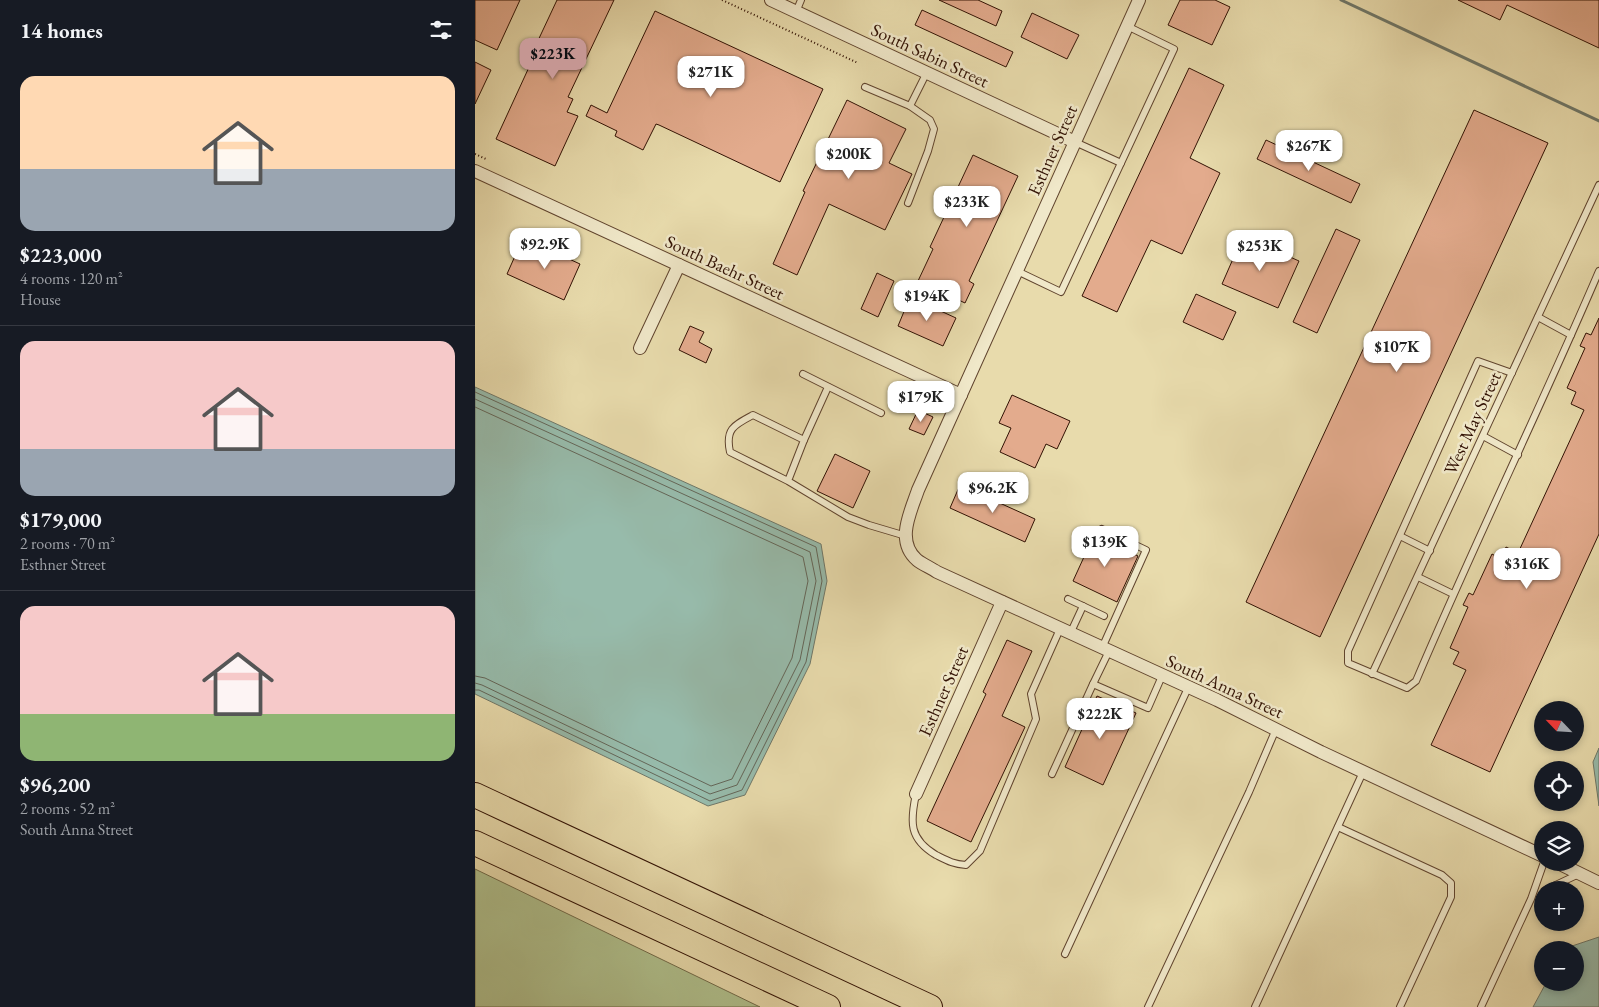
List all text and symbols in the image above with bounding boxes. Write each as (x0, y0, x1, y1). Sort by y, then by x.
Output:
icon: filters (427, 16, 455, 44)
text: 14 homes (20, 17, 103, 44)
street label: South Sabin Street (868, 18, 993, 92)
pin: $223K (518, 38, 588, 80)
text: $223K (531, 43, 575, 64)
pin: $271K (676, 56, 746, 98)
text: $271K (689, 61, 733, 82)
street label: Esthner Street (1022, 101, 1082, 199)
icon: home (193, 108, 283, 198)
pin: $267K (1274, 130, 1344, 172)
text: $267K (1287, 135, 1331, 156)
pin: $200K (814, 138, 884, 180)
text: $200K (827, 143, 871, 164)
pin: $233K (932, 186, 1002, 228)
text: $233K (945, 191, 989, 212)
pin: $92.9K (504, 228, 586, 270)
street label: South Baehr Street (662, 229, 788, 305)
pin: $253K (1225, 230, 1295, 272)
text: $92.9K (521, 233, 569, 254)
text: $253K (1238, 235, 1282, 256)
text: $223,000 (20, 241, 102, 268)
text: 4 rooms · 120 m² (20, 268, 123, 289)
pin: $194K (892, 280, 962, 322)
text: $194K (905, 285, 949, 306)
text: House (20, 289, 61, 310)
pin: $107K (1362, 330, 1432, 373)
text: $107K (1375, 336, 1419, 357)
street label: West May Street (1438, 368, 1506, 478)
icon: home (193, 374, 283, 464)
pin: $179K (886, 380, 956, 423)
text: $179K (899, 386, 943, 407)
pin: $96.2K (952, 472, 1034, 514)
text: $96.2K (969, 477, 1017, 498)
text: $179,000 (20, 506, 102, 533)
pin: $139K (1070, 526, 1140, 568)
text: $139K (1083, 531, 1127, 552)
text: 2 rooms · 70 m² (20, 533, 115, 554)
pin: $316K (1492, 548, 1562, 590)
text: $316K (1505, 553, 1549, 574)
text: Esthner Street (20, 554, 106, 575)
icon: home (193, 639, 283, 729)
street label: Esthner Street (913, 642, 973, 740)
street label: South Anna Street (1163, 649, 1288, 723)
pin: $222K (1065, 698, 1135, 740)
north arrow (1534, 701, 1584, 751)
map controls (1534, 701, 1584, 991)
text: $222K (1078, 703, 1122, 724)
button: locate (1534, 761, 1584, 811)
text: $96,200 (20, 771, 90, 798)
text: 2 rooms · 52 m² (20, 798, 115, 819)
text: South Anna Street (20, 819, 133, 840)
button: layers (1534, 821, 1584, 871)
button: + (1534, 881, 1584, 931)
button: − (1534, 941, 1584, 991)

